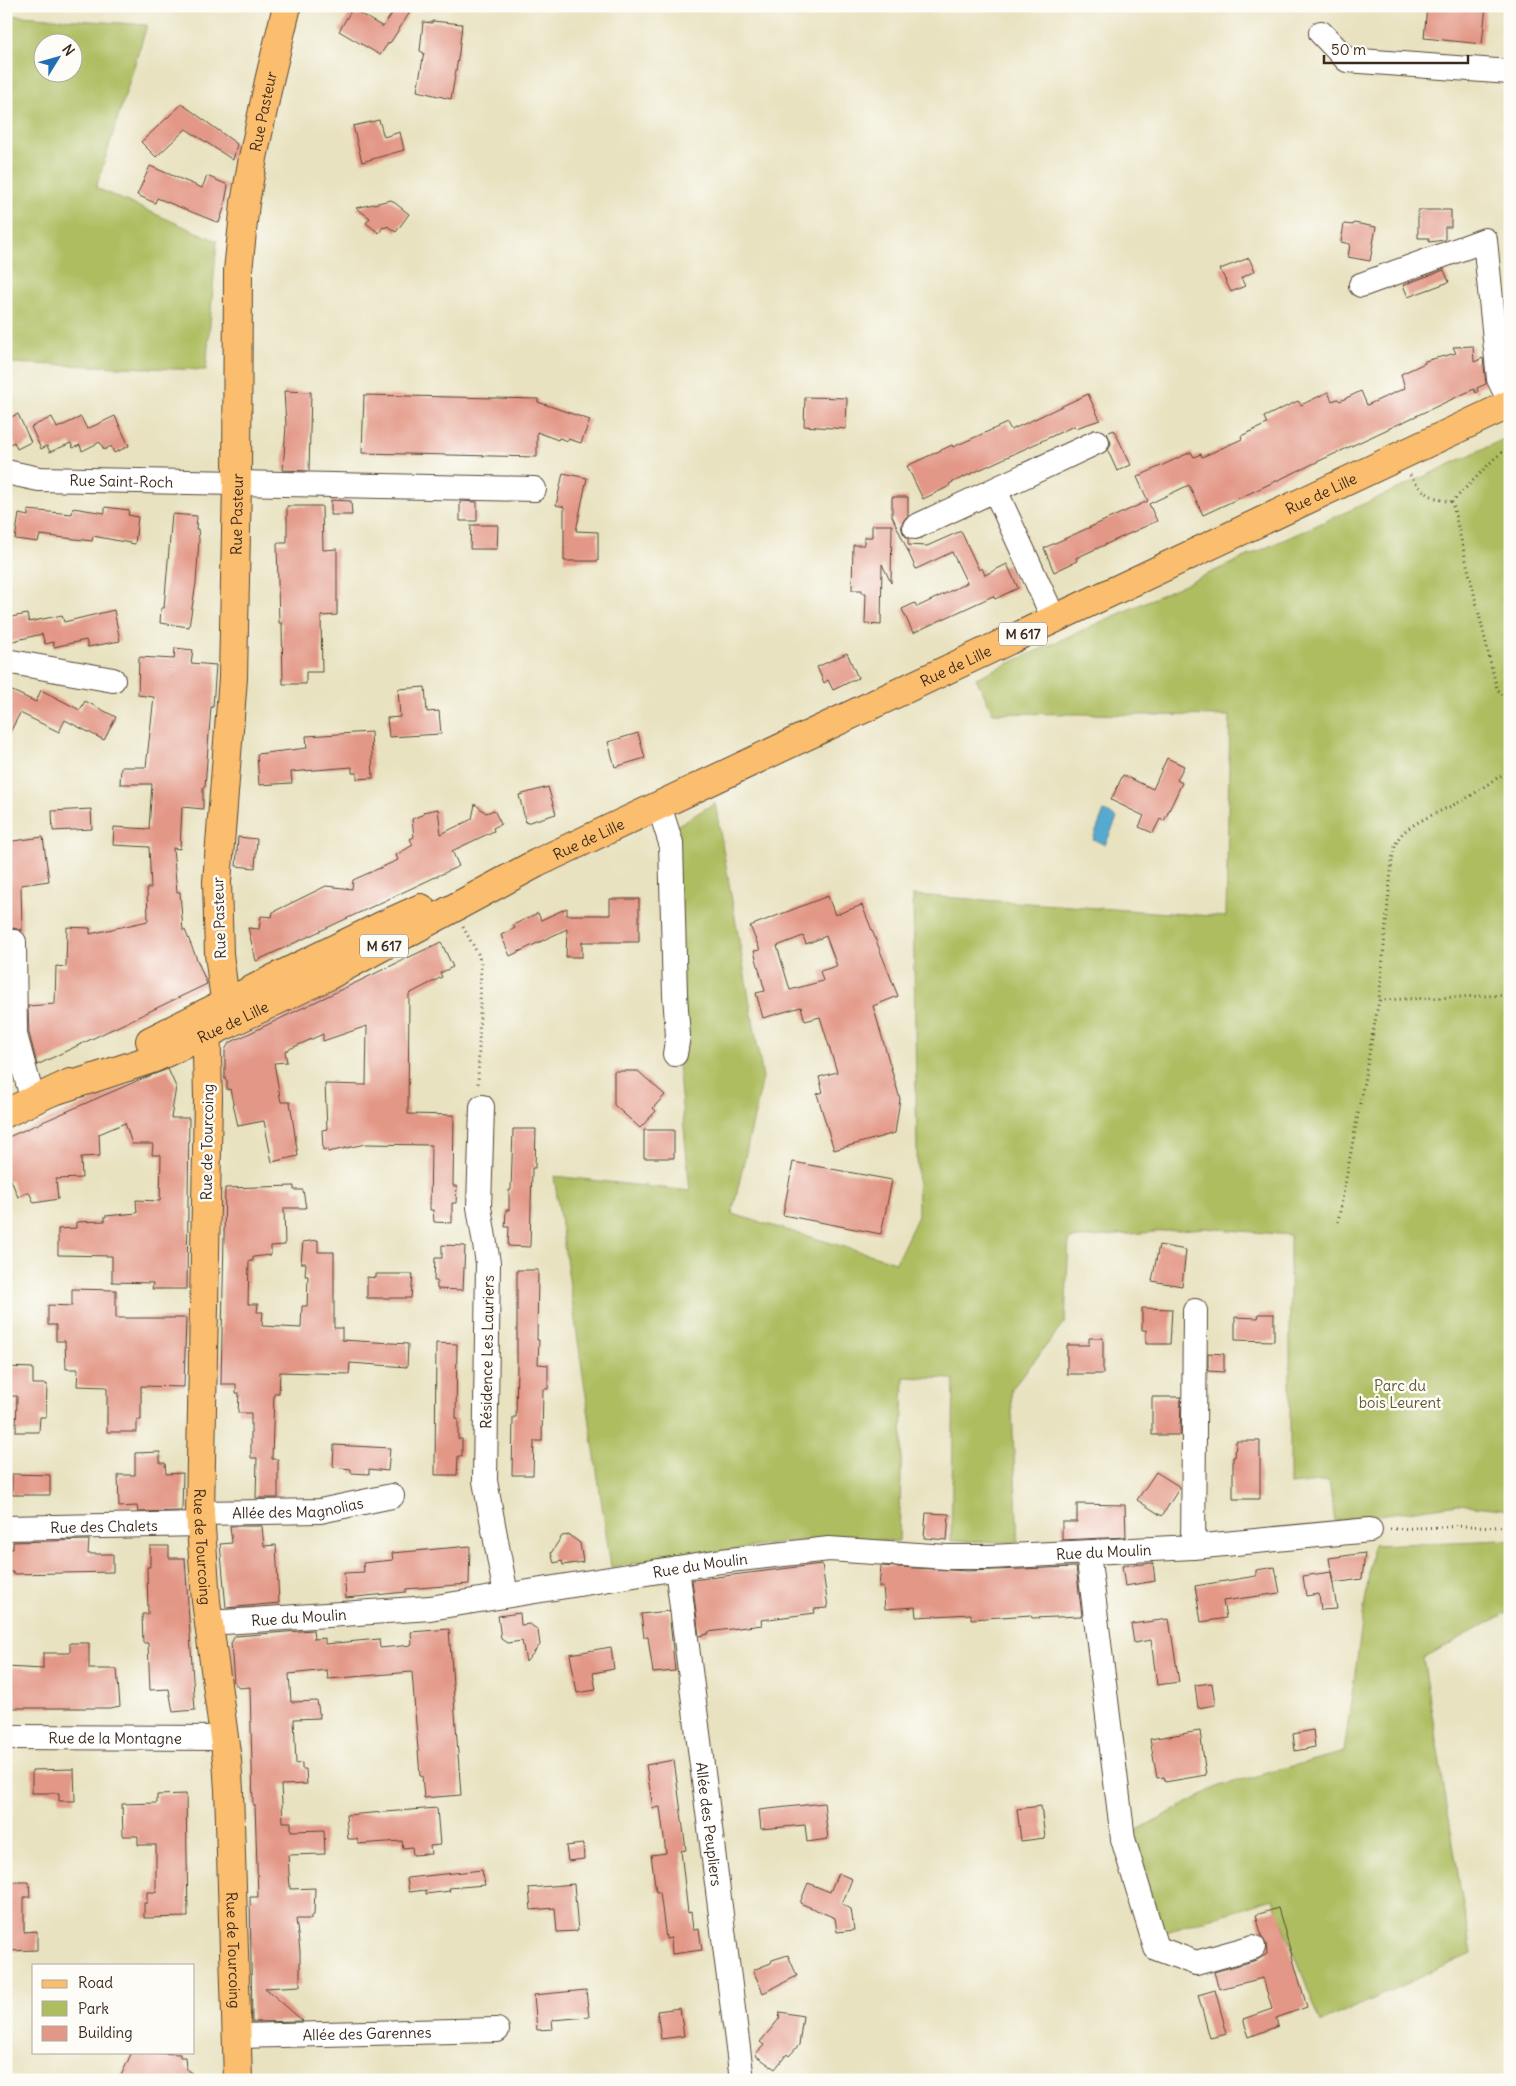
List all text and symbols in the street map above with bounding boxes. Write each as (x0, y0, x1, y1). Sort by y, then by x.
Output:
north arrow (32, 32, 82, 82)
scale bar (1324, 32, 1467, 64)
text: 50 m (1331, 40, 1366, 59)
text: N (58, 41, 78, 59)
street label: Rue Pasteur (245, 69, 281, 153)
street label: Rue de Lille (1282, 468, 1360, 518)
street label: Rue Saint-Roch (69, 470, 174, 491)
street label: Rue Pasteur (226, 473, 247, 555)
road number: M 617 (999, 622, 1047, 646)
street label: Rue de Lille (917, 641, 994, 691)
street label: Rue de Lille (550, 814, 627, 864)
street label: Rue Pasteur (208, 877, 230, 959)
road number: M 617 (360, 934, 408, 958)
street label: Rue de Lille (194, 997, 271, 1047)
street label: Rue de Tourcoing (196, 1084, 218, 1200)
street label: Résidence Les Lauriers (476, 1275, 498, 1429)
park label: Parc du bois Leurent (1359, 1376, 1441, 1412)
street label: Rue de Tourcoing (190, 1488, 216, 1606)
street label: Allée des Magnolias (232, 1493, 365, 1522)
street label: Rue des Chalets (50, 1515, 158, 1537)
street label: Rue du Moulin (1055, 1540, 1152, 1563)
street label: Rue du Moulin (651, 1549, 749, 1581)
street label: Rue du Moulin (250, 1604, 347, 1630)
street label: Rue de la Montagne (48, 1728, 182, 1747)
street label: Allée des Peupliers (692, 1761, 727, 1887)
street label: Rue de Tourcoing (223, 1892, 245, 2009)
legend (32, 1964, 195, 2054)
text: Road (78, 1973, 113, 1992)
text: Park (78, 1999, 109, 2018)
street label: Allée des Garennes (302, 2022, 432, 2044)
text: Building (78, 2023, 133, 2042)

